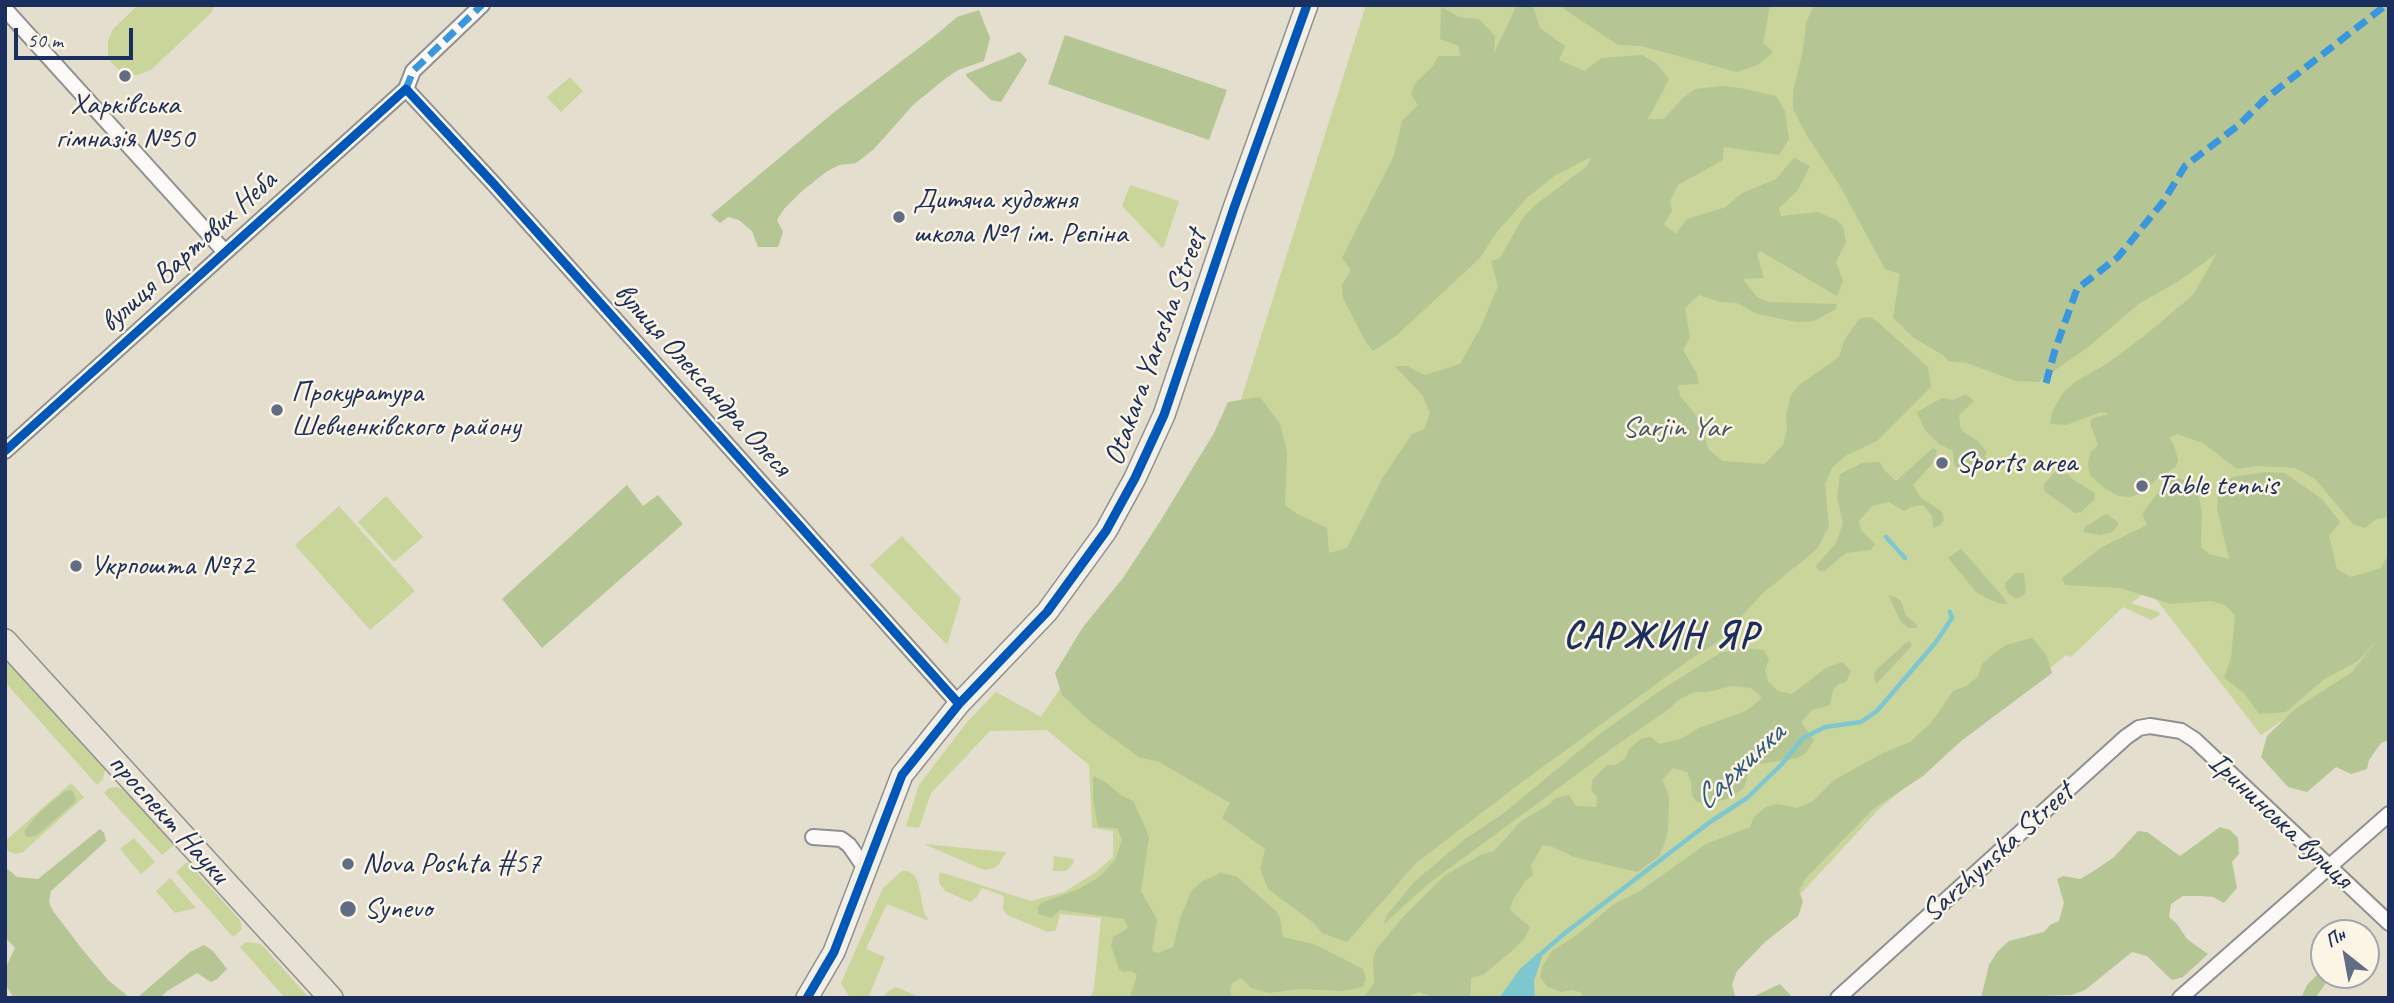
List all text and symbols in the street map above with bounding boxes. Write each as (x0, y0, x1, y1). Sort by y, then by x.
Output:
scale bar (18, 14, 136, 58)
text: 50 m (27, 27, 63, 53)
marker: Харківська гімназія №50 (117, 68, 133, 84)
place label: Харківська гімназія №50 (56, 87, 194, 158)
street label: вулиця Вартових Неба (93, 163, 285, 341)
place label: Дитяча художня школа №1 ім. Рєпіна (913, 182, 1127, 252)
marker: Дитяча художня школа №1 ім. Рєпіна (891, 209, 907, 225)
street label: Otakara Yarosha Street (1097, 225, 1215, 471)
street label: вулиця Олександра Олеся (606, 276, 798, 484)
place label: Прокуратура Шевченківского району (291, 375, 520, 446)
marker: Прокуратура Шевченківского району (269, 402, 285, 418)
park label: Sarjin Yar (1622, 410, 1730, 446)
place label: Sports area (1956, 445, 2077, 481)
marker: Sports area (1934, 455, 1950, 471)
place label: Table tennis (2156, 468, 2278, 504)
marker: Table tennis (2134, 478, 2150, 494)
place label: Укрпошта №72 (90, 548, 254, 584)
marker: Укрпошта №72 (68, 558, 84, 574)
district label: САРЖИН ЯР (1559, 615, 1763, 659)
water label: Саржинка (1687, 715, 1793, 819)
street label: Ірининська вулиця (2200, 745, 2360, 897)
street label: проспект Науки (100, 746, 236, 892)
street label: Sarzhynska Street (1915, 775, 2081, 931)
place label: Nova Poshta #57 (362, 846, 540, 882)
marker: Nova Poshta #57 (340, 856, 356, 872)
place label: Synevo (364, 891, 432, 927)
marker: Synevo (338, 899, 358, 919)
north arrow (2310, 919, 2380, 989)
text: Пн (2321, 922, 2350, 953)

